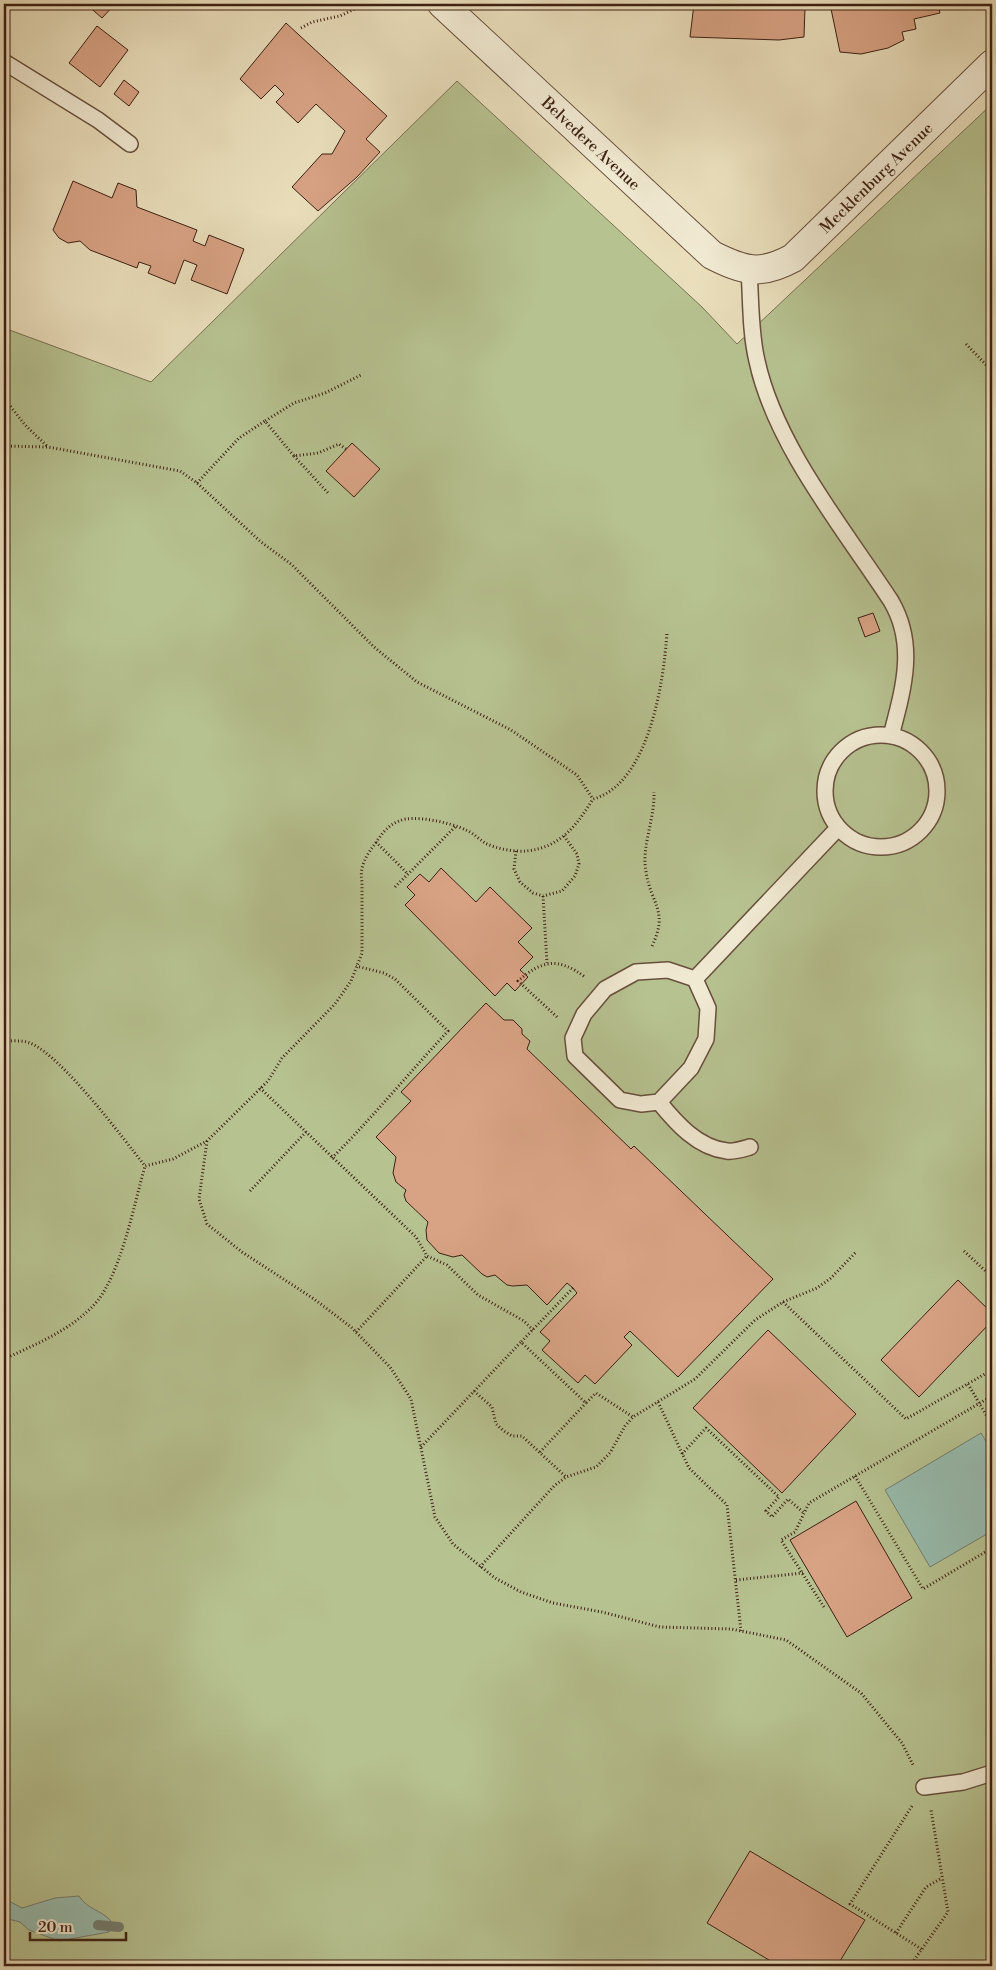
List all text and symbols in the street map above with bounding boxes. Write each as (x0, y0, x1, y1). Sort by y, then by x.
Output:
street label: Belvedere Avenue (536, 92, 644, 195)
street label: Mecklenburg Avenue (816, 118, 937, 238)
scale bar (30, 1910, 126, 1942)
text: 20 m (38, 1918, 73, 1937)

